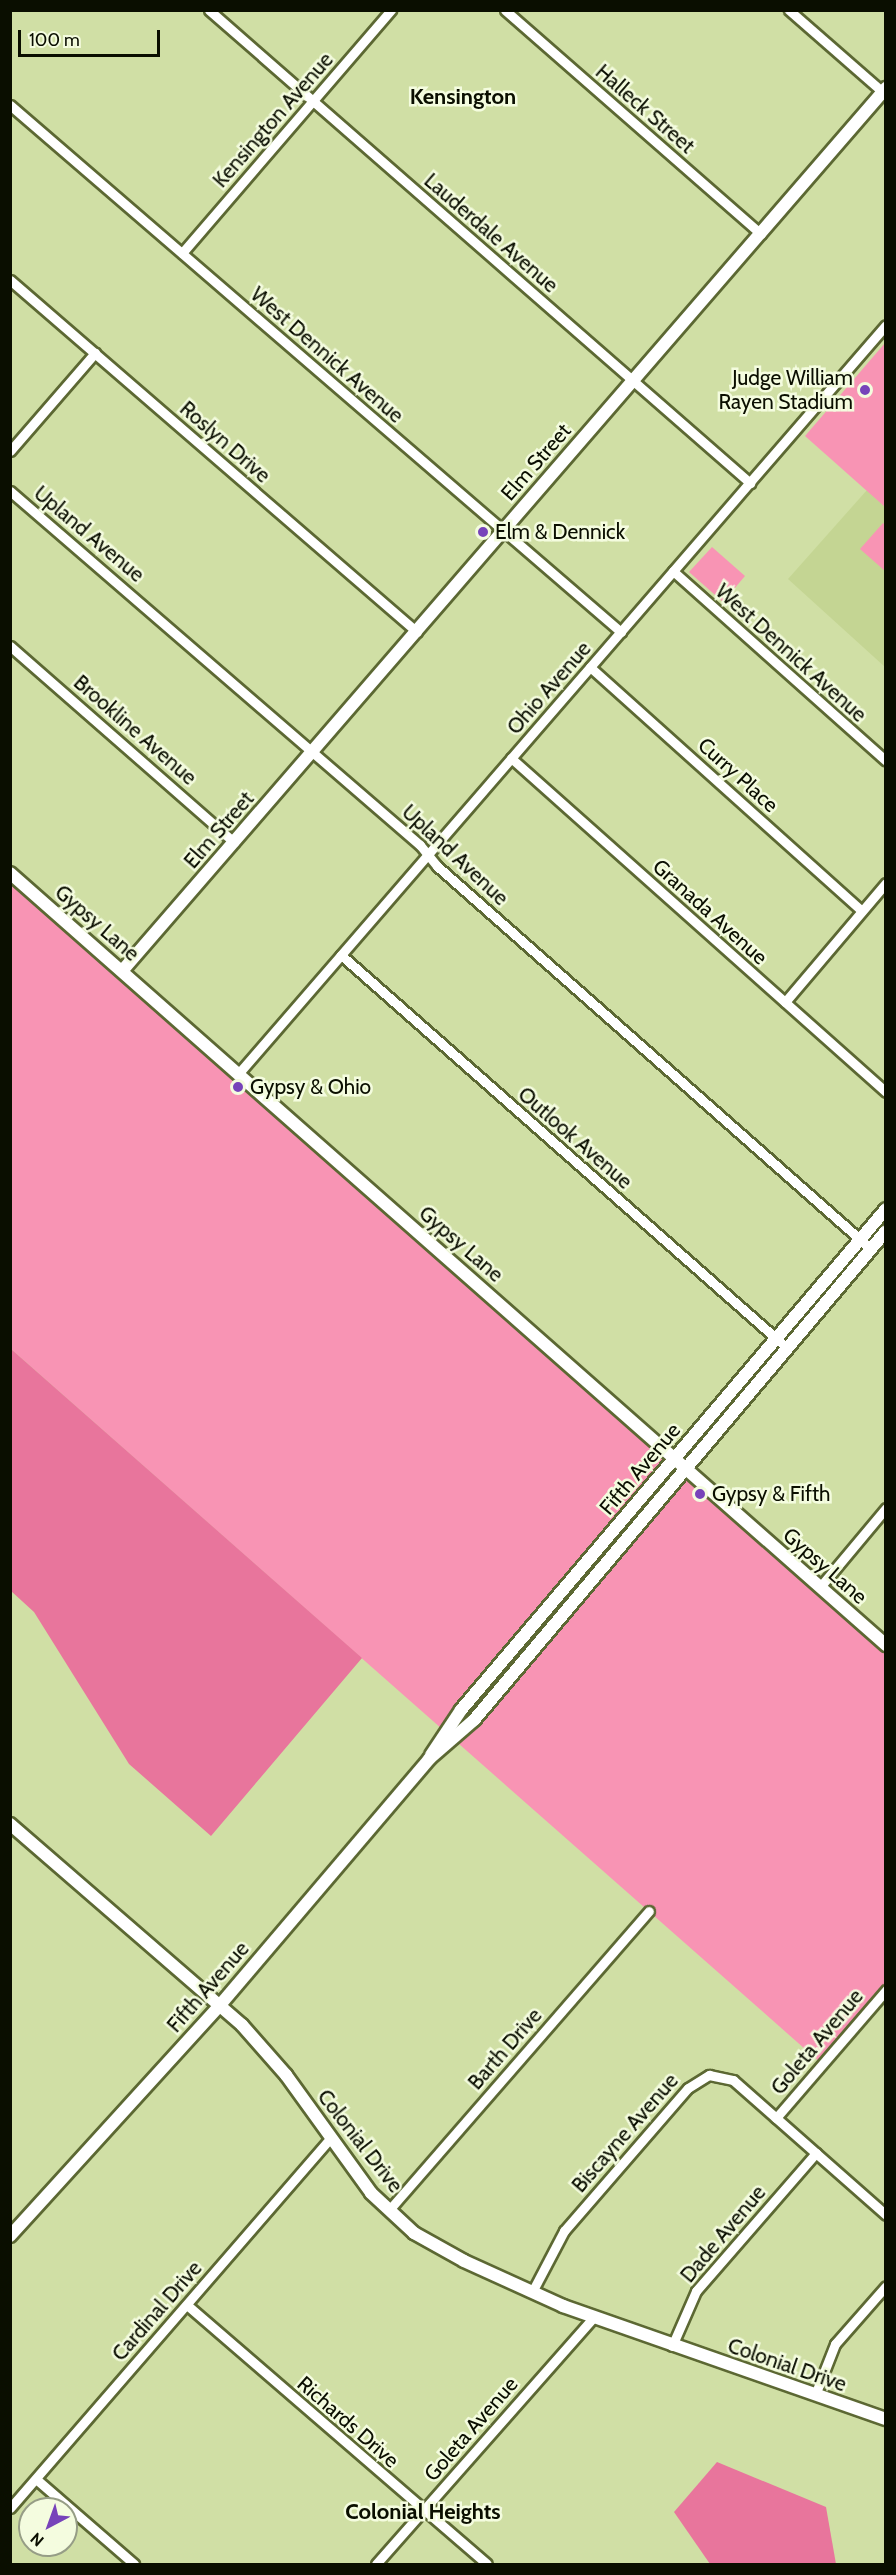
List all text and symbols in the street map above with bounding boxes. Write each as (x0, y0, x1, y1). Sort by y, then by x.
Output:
scale bar (21, 18, 164, 56)
text: 100 m (29, 29, 80, 51)
street label: Kensington Avenue (208, 47, 338, 193)
street label: Halleck Street (590, 59, 700, 159)
district label: Kensington (410, 84, 516, 110)
street label: Lauderdale Avenue (419, 168, 563, 298)
street label: West Dennick Avenue (245, 282, 409, 428)
place label: Judge William Rayen Stadium (719, 365, 853, 415)
marker: Judge William Rayen Stadium (858, 383, 872, 397)
street label: Roslyn Drive (175, 396, 275, 488)
street label: Elm Street (496, 418, 576, 506)
street label: Upland Avenue (29, 481, 149, 587)
place label: Elm & Dennick (495, 519, 625, 545)
marker: Elm & Dennick (476, 525, 490, 539)
street label: West Dennick Avenue (710, 579, 872, 727)
street label: Ohio Avenue (502, 636, 596, 740)
street label: Brookline Avenue (68, 670, 202, 790)
street label: Curry Place (693, 732, 783, 818)
street label: Elm Street (179, 786, 259, 874)
street label: Upland Avenue (397, 799, 513, 911)
street label: Granada Avenue (648, 854, 772, 970)
street label: Gypsy Lane (50, 880, 144, 966)
place label: Gypsy & Ohio (250, 1074, 371, 1100)
marker: Gypsy & Ohio (231, 1080, 245, 1094)
street label: Outlook Avenue (513, 1082, 637, 1194)
street label: Gypsy Lane (414, 1201, 508, 1287)
street label: Fifth Avenue (594, 1418, 686, 1520)
place label: Gypsy & Fifth (712, 1481, 830, 1507)
marker: Gypsy & Fifth (693, 1487, 707, 1501)
street label: Gypsy Lane (778, 1523, 872, 1609)
street label: Fifth Avenue (162, 1936, 254, 2038)
street label: Goleta Avenue (766, 1984, 868, 2100)
street label: Barth Drive (463, 2003, 547, 2095)
street label: Biscayne Avenue (567, 2068, 683, 2198)
street label: Colonial Drive (312, 2085, 408, 2197)
street label: Dade Avenue (675, 2180, 771, 2288)
street label: Cardinal Drive (107, 2256, 207, 2366)
street label: Colonial Drive (724, 2333, 850, 2397)
street label: Richards Drive (292, 2371, 404, 2473)
street label: Goleta Avenue (419, 2372, 523, 2486)
north arrow (18, 2497, 78, 2557)
district label: Colonial Heights (345, 2499, 501, 2525)
text: N (27, 2529, 48, 2550)

